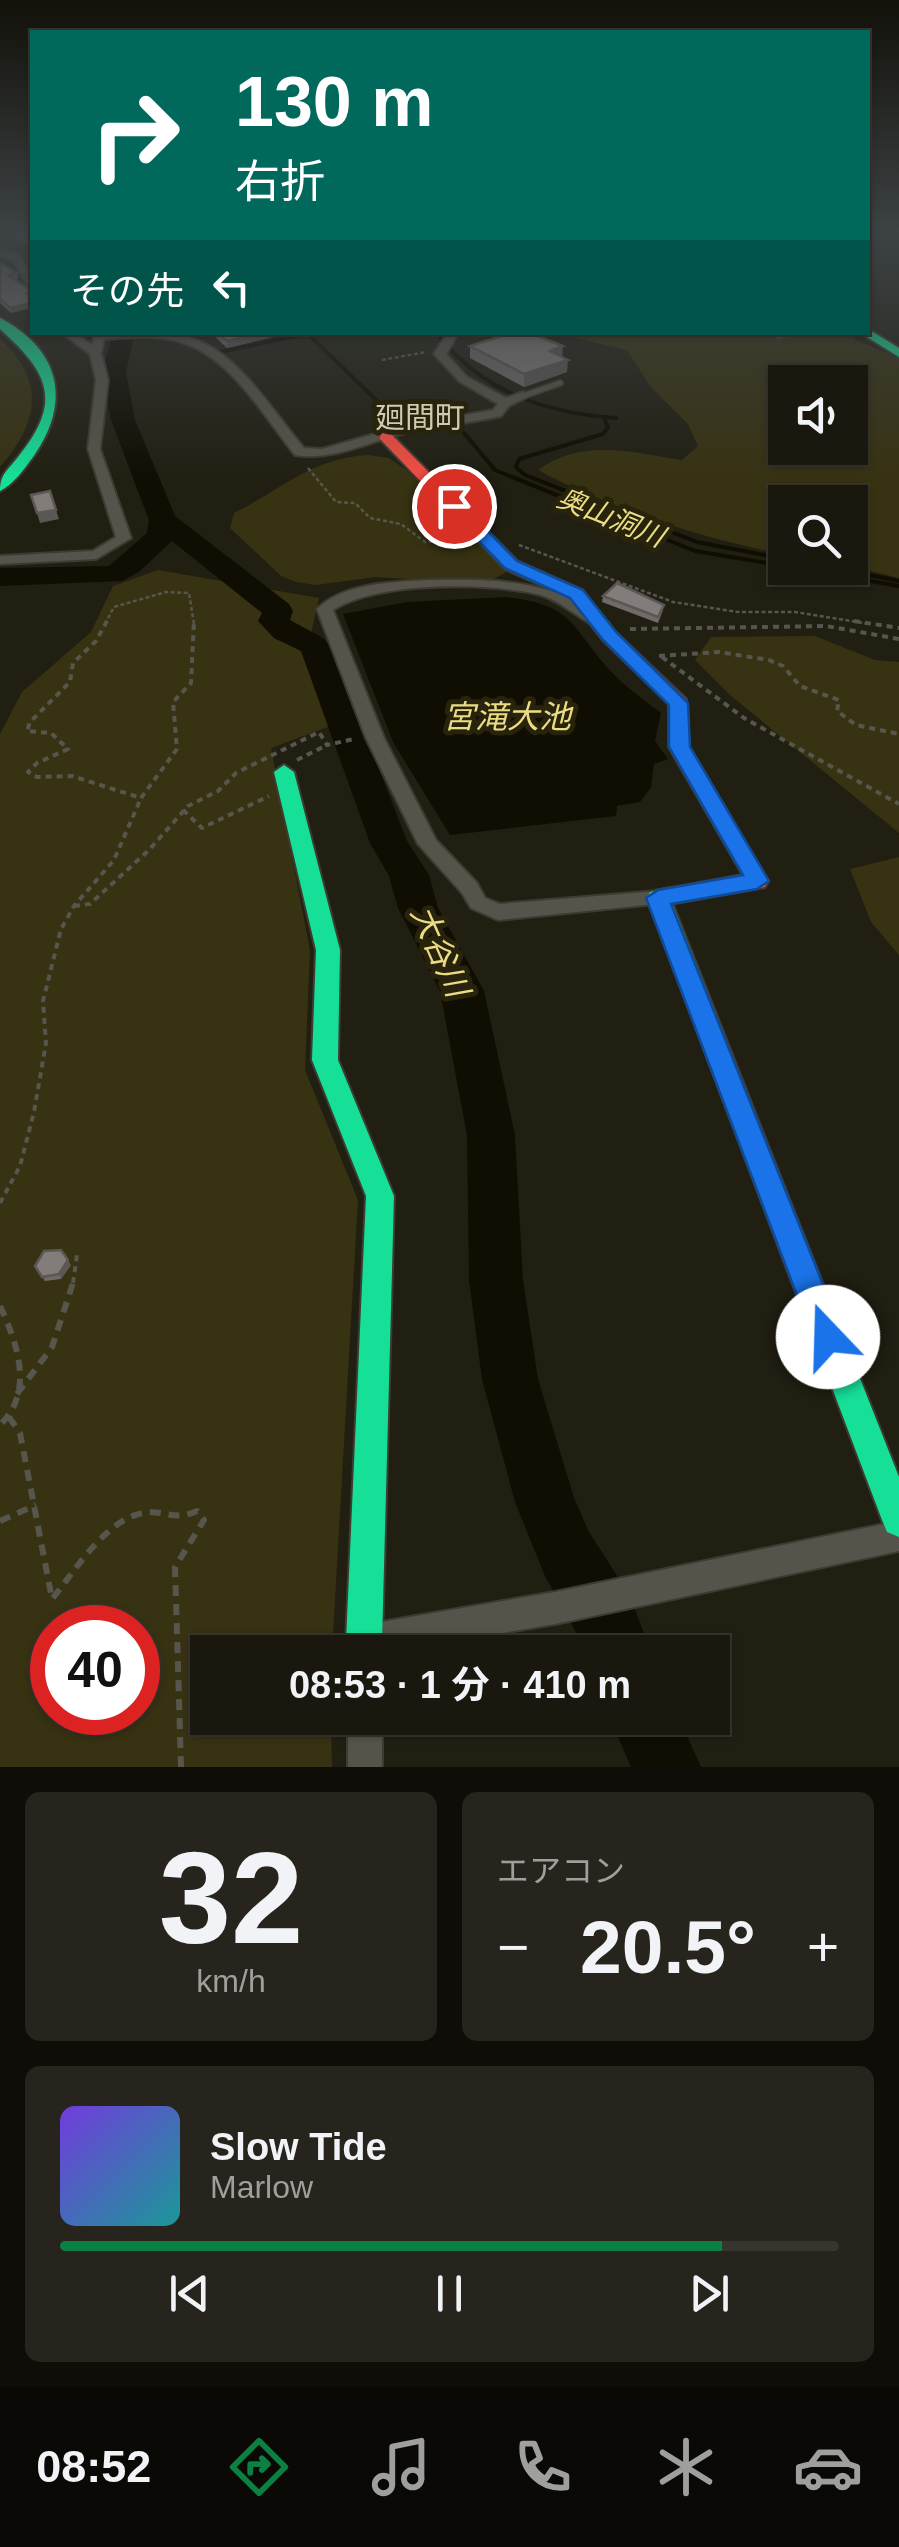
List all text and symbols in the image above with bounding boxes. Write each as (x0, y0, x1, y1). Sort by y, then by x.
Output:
text: 130 m (235, 63, 433, 141)
icon: right (70, 70, 200, 200)
text: 右折 (235, 156, 325, 207)
icon: left (204, 260, 259, 315)
text: その先 (70, 270, 184, 312)
map controls (768, 365, 868, 585)
button: sound (768, 365, 868, 465)
district label: 廻間町 (375, 401, 465, 434)
pin (412, 464, 497, 549)
icon: arrive (427, 479, 482, 534)
water label: 奥山洞川 (553, 482, 671, 554)
button: search (768, 485, 868, 585)
water label: 宮滝大池 (443, 699, 574, 735)
water label: 大谷川 (404, 900, 477, 1005)
position arrow (776, 1285, 880, 1389)
speed limit sign: 40 (30, 1605, 160, 1735)
text: 08:53 · 1 分 · 410 m (289, 1664, 631, 1706)
text: 32 (159, 1825, 303, 1971)
text: エアコン (497, 1853, 625, 1889)
text: 20.5° (580, 1905, 756, 1989)
text: − (497, 1916, 529, 1978)
text: + (807, 1916, 839, 1978)
text: km/h (196, 1963, 266, 1999)
text: Slow Tide (210, 2126, 387, 2168)
text: Marlow (210, 2169, 313, 2205)
icon: previous (162, 2266, 217, 2321)
icon: pause (422, 2266, 477, 2321)
icon: next (682, 2266, 737, 2321)
icon: directions (224, 2432, 294, 2502)
icon: music (366, 2432, 436, 2502)
icon: phone (508, 2432, 578, 2502)
icon: climate (651, 2432, 721, 2502)
icon: car (793, 2432, 863, 2502)
text: 08:52 (36, 2441, 151, 2492)

